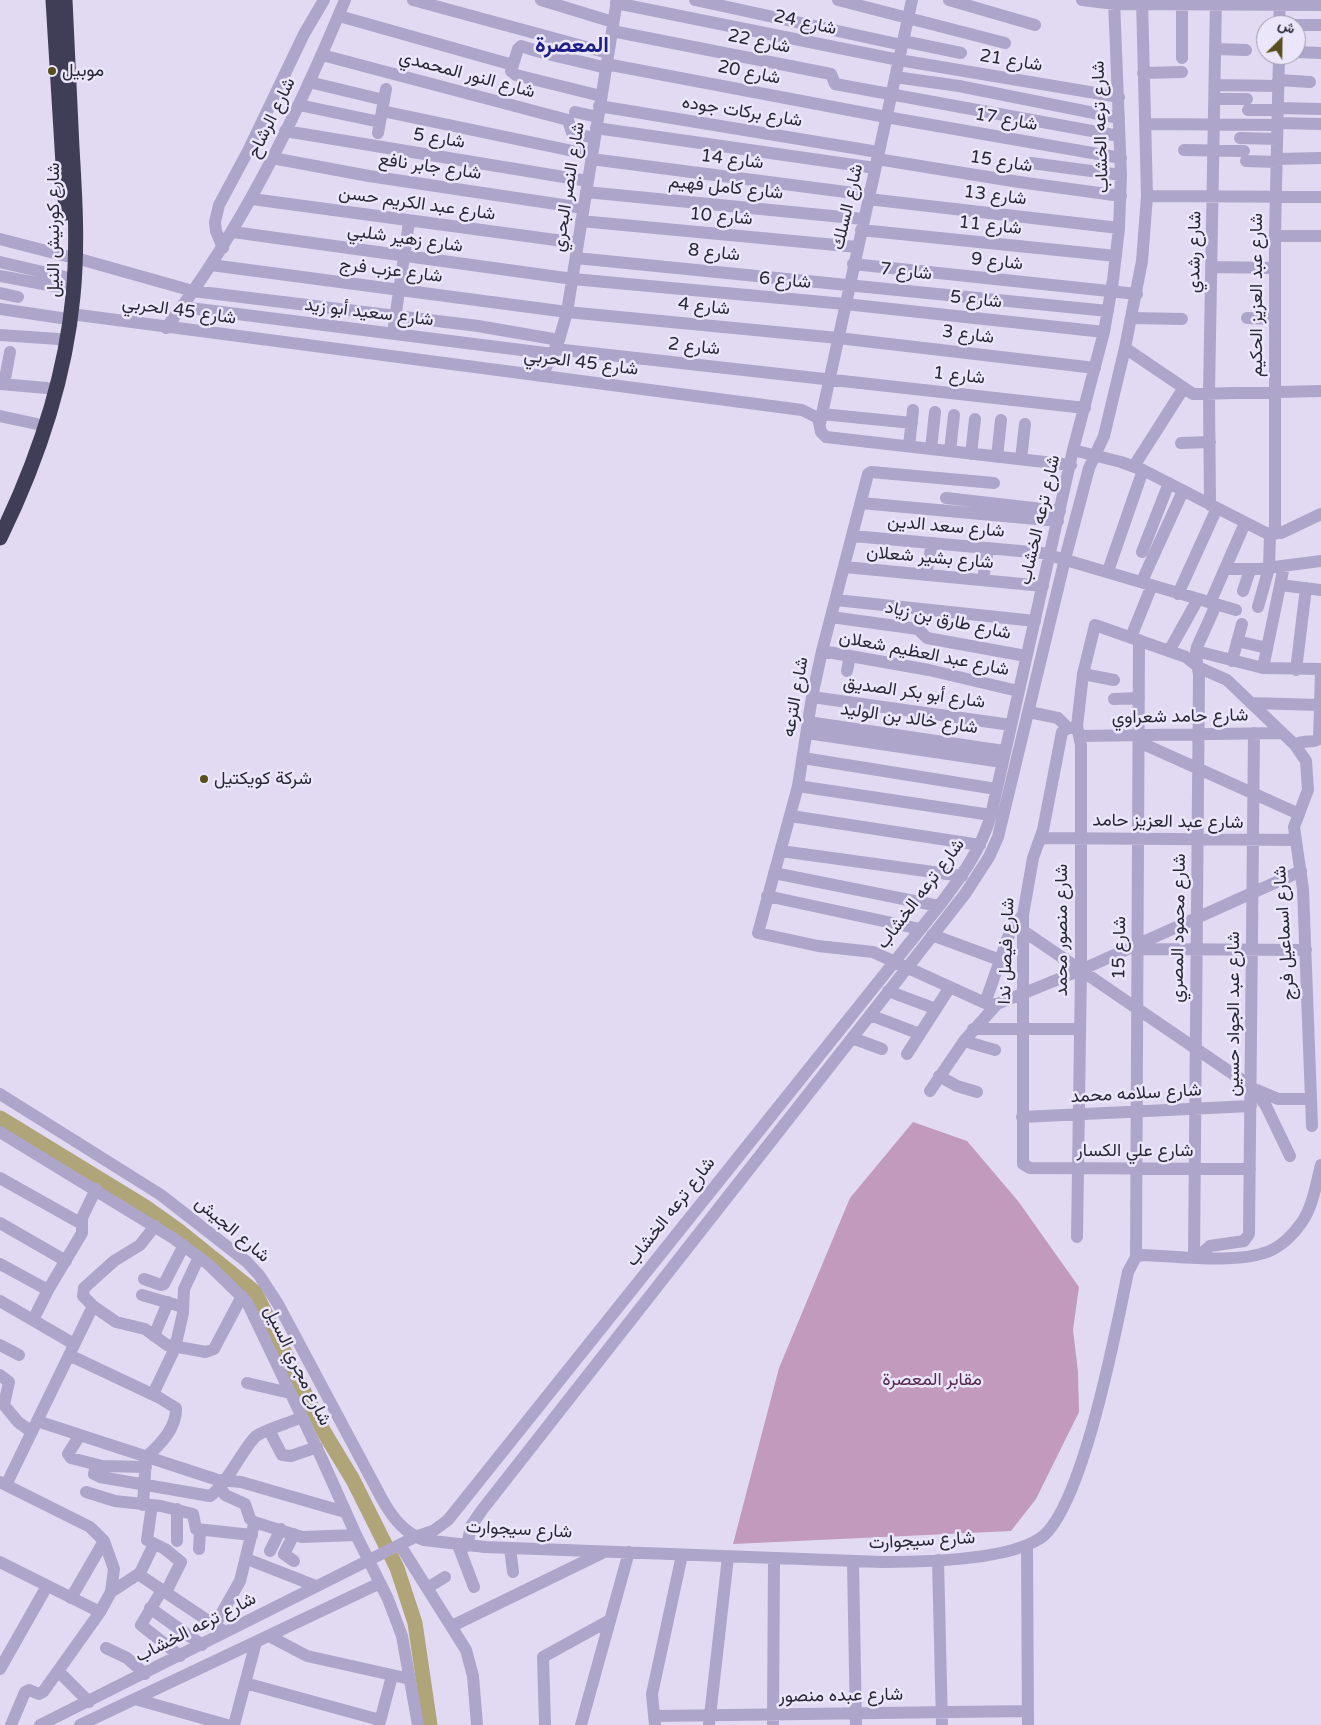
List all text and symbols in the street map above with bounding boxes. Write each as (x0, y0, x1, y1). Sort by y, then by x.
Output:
street label: شارع 24 (772, 6, 838, 40)
north arrow (1256, 15, 1306, 65)
text: ش (1276, 16, 1298, 38)
street label: شارع 22 (726, 25, 792, 59)
district label: المعصرة (535, 33, 609, 59)
street label: شارع 21 (978, 45, 1044, 77)
street label: شارع النور المحمدي (397, 46, 537, 104)
street label: شارع 20 (716, 56, 782, 90)
place label: موبيل (62, 60, 104, 82)
street label: شارع ترعه الخشاب (1088, 60, 1114, 194)
marker: موبيل (46, 65, 58, 77)
street label: شارع الرشاح (243, 74, 301, 162)
street label: شارع بركات جوده (680, 92, 804, 132)
street label: شارع 17 (973, 104, 1039, 136)
street label: شارع النصر البحري (548, 121, 590, 253)
street label: شارع 5 (412, 124, 466, 154)
street label: شارع 14 (699, 145, 765, 175)
street label: شارع 15 (968, 146, 1034, 178)
street label: شارع جابر نافع (377, 149, 483, 185)
street label: شارع كورنيش النيل (43, 162, 65, 298)
street label: شارع السلك (828, 162, 868, 252)
street label: شارع كامل فهيم (668, 171, 784, 205)
street label: شارع 13 (962, 181, 1028, 211)
street label: شارع عبد الكريم حسن (337, 182, 497, 226)
street label: شارع 10 (688, 203, 754, 231)
street label: شارع رشدي (1183, 211, 1207, 293)
street label: شارع 11 (957, 212, 1023, 240)
street label: شارع عبد العزيز الحكيم (1246, 213, 1268, 377)
street label: شارع زهير شلبي (346, 220, 464, 258)
street label: شارع 8 (687, 240, 741, 266)
street label: شارع 9 (970, 249, 1024, 275)
street label: شارع عزب فرج (338, 254, 444, 288)
street label: شارع 7 (879, 259, 933, 285)
street label: شارع 6 (758, 268, 812, 294)
street label: شارع 5 (949, 287, 1003, 313)
street label: شارع 45 الحربي (121, 292, 237, 330)
street label: شارع سعيد أبو زيد (303, 294, 435, 332)
street label: شارع 4 (677, 294, 731, 320)
street label: شارع 3 (941, 321, 995, 349)
street label: شارع 2 (667, 334, 721, 360)
street label: شارع 45 الحربي (523, 345, 639, 381)
street label: شارع 1 (932, 363, 986, 389)
street label: شارع ترعه الخشاب (1015, 453, 1065, 587)
street label: شارع سعد الدين (886, 511, 1006, 543)
street label: شارع بشير شعلان (865, 542, 995, 574)
street label: شارع طارق بن زياد (883, 597, 1013, 645)
street label: شارع عبد العظيم شعلان (837, 627, 1011, 681)
street label: شارع الترعه (778, 655, 814, 739)
street label: شارع أبو بكر الصديق (842, 672, 986, 714)
street label: شارع خالد بن الوليد (839, 699, 979, 739)
street label: شارع حامد شعراوي (1112, 705, 1248, 729)
place label: شركة كويكتيل (214, 768, 312, 790)
marker: شركة كويكتيل (198, 773, 210, 785)
street label: شارع عبد العزيز حامد (1092, 810, 1244, 834)
street label: شارع ترعه الخشاب (872, 835, 970, 953)
street label: شارع محمود المصري (1167, 853, 1191, 1003)
street label: شارع منصور محمد (1051, 864, 1073, 996)
street label: شارع اسماعيل فرج (1270, 865, 1300, 1001)
street label: شارع فيصل ندا (994, 897, 1020, 1005)
street label: شارع 15 (1109, 916, 1131, 980)
street label: شارع عبد الجواد حسين (1223, 931, 1245, 1097)
street label: شارع سلامه محمد (1070, 1080, 1202, 1108)
street label: شارع علي الكسار (1077, 1140, 1193, 1162)
street label: شارع ترعه الخشاب (622, 1153, 720, 1271)
street label: شارع الجيش (190, 1192, 274, 1268)
street label: شارع مجري السيل (259, 1302, 335, 1430)
park label: مقابر المعصرة (882, 1369, 982, 1391)
street label: شارع سيجوارت (465, 1516, 573, 1544)
street label: شارع سيجوارت (868, 1527, 976, 1555)
street label: شارع ترعه الخشاب (132, 1588, 260, 1668)
street label: شارع عبده منصور (779, 1684, 903, 1708)

